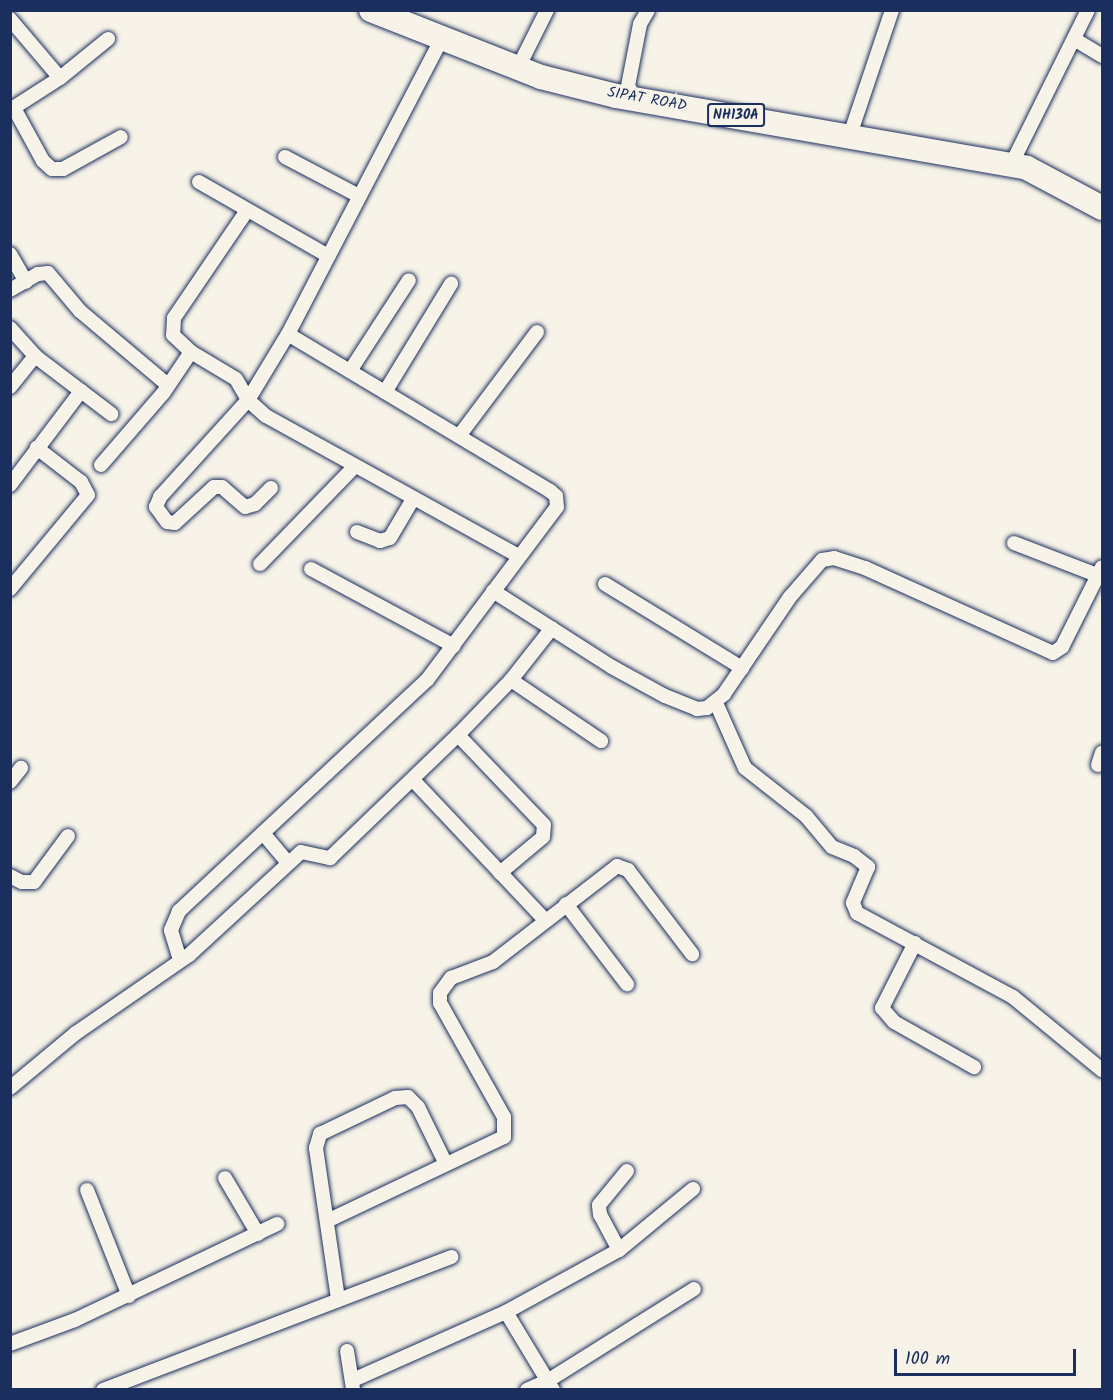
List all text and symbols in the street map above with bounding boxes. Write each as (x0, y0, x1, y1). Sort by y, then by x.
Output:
street label: SIPAT ROAD (606, 84, 688, 116)
road number: NH130A (706, 104, 766, 126)
scale bar (897, 1337, 1078, 1375)
text: 100 m (905, 1345, 950, 1374)

